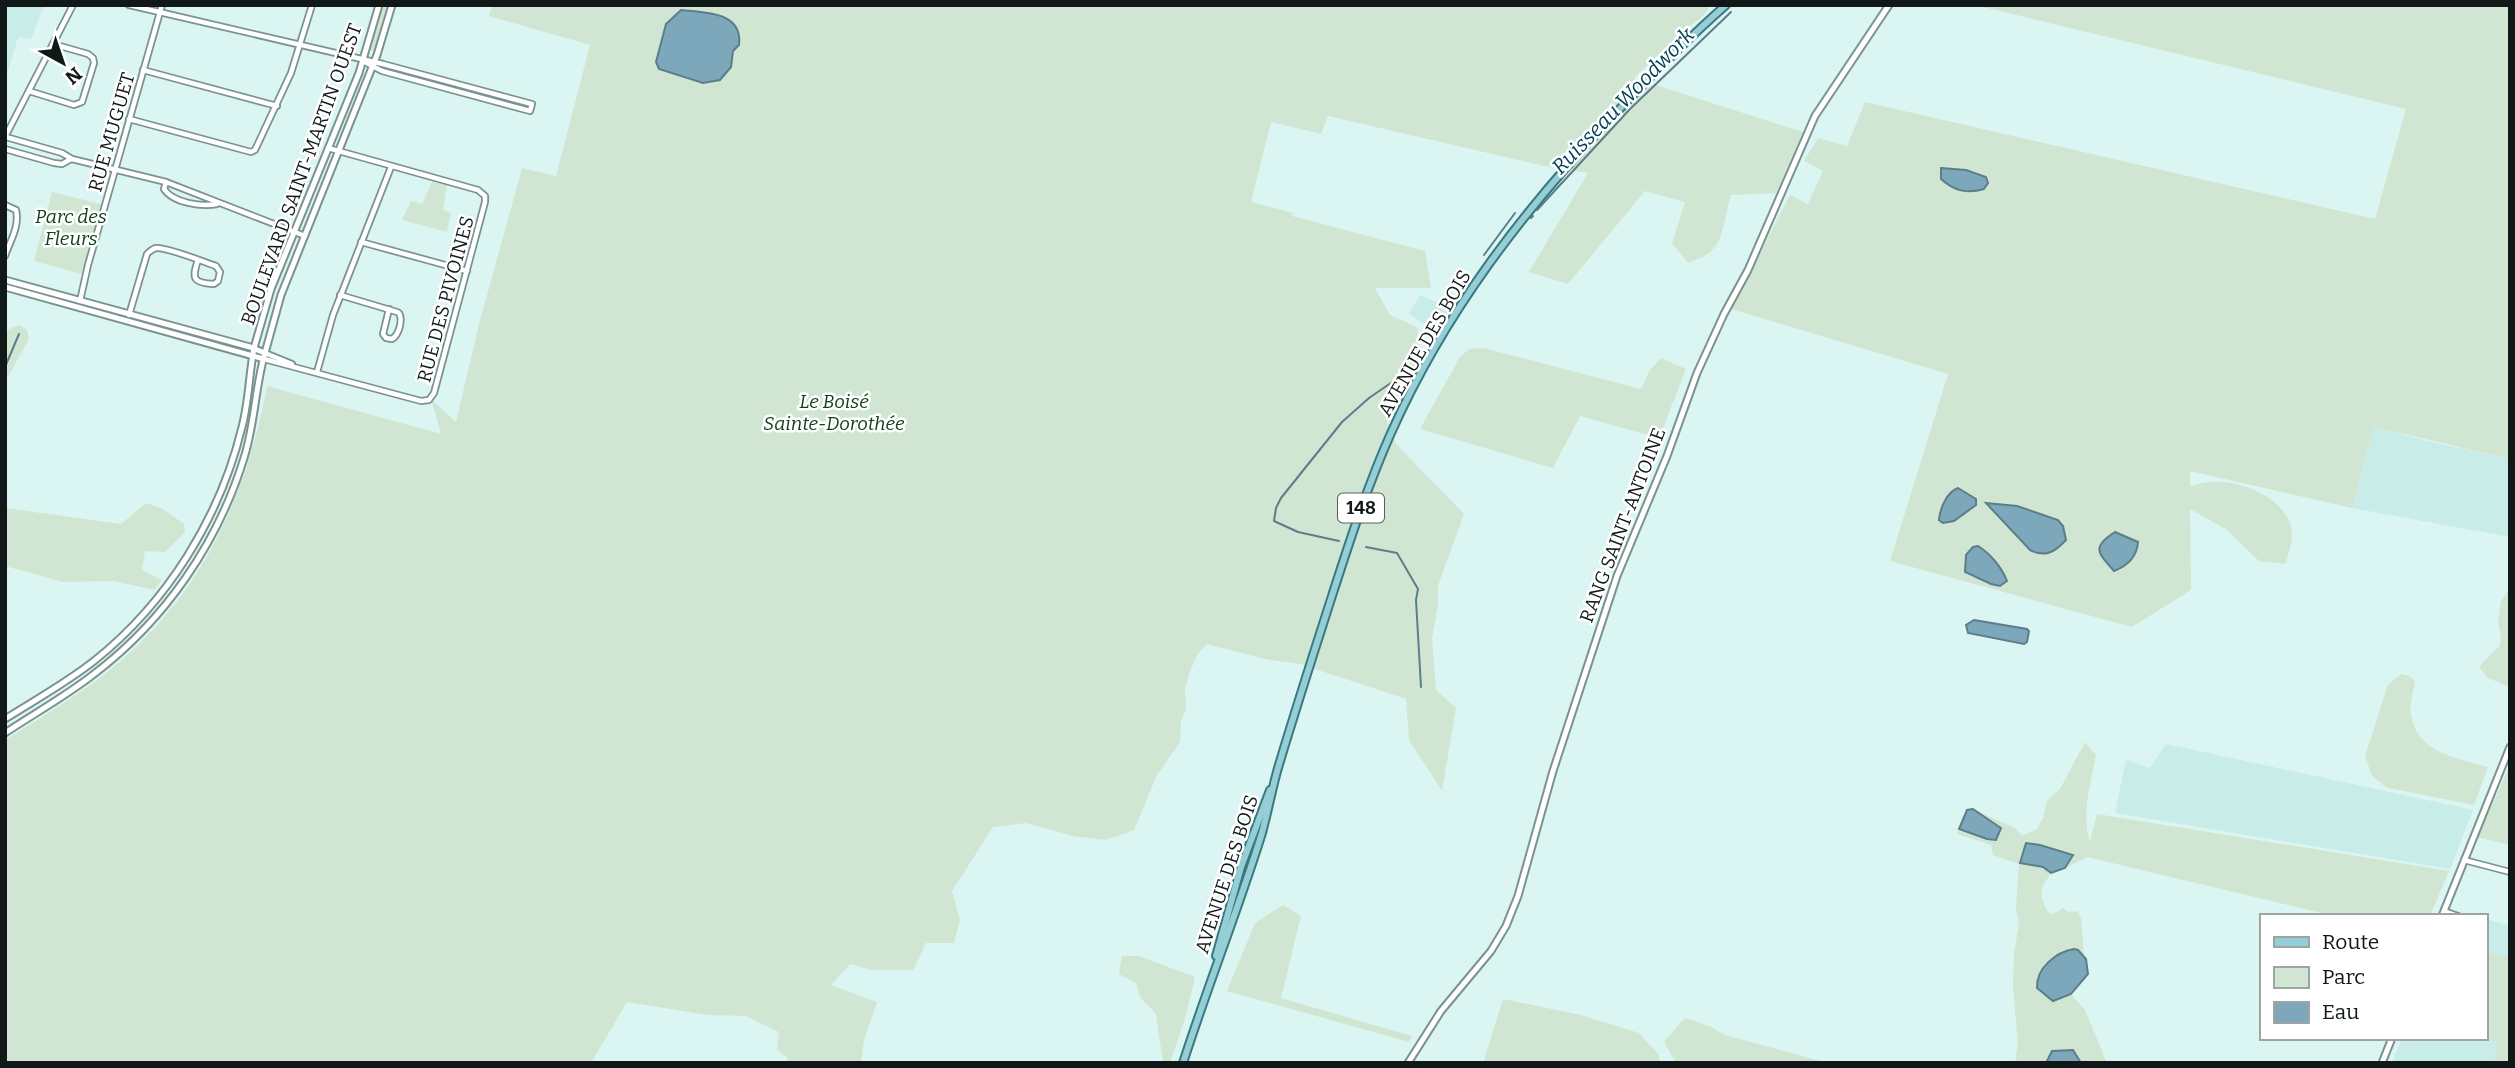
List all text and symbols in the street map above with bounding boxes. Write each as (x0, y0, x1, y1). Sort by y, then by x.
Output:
street label: BOULEVARD SAINT-MARTIN OUEST (236, 20, 367, 328)
water label: Ruisseau Woodwork (1546, 22, 1700, 180)
north arrow (28, 28, 98, 98)
text: N (60, 62, 87, 89)
street label: RUE MUGUET (83, 70, 139, 194)
park label: Parc des Fleurs (35, 205, 107, 250)
street label: RUE DES PIVOINES (412, 214, 479, 385)
street label: AVENUE DES BOIS (1373, 266, 1476, 421)
park label: Le Boisé Sainte-Dorothée (763, 390, 905, 435)
street label: RANG SAINT-ANTOINE (1575, 424, 1670, 626)
road number: 148 (1338, 494, 1384, 522)
street label: AVENUE DES BOIS (1190, 792, 1263, 956)
legend (2260, 914, 2487, 1040)
text: Route (2322, 929, 2379, 955)
text: Parc (2322, 964, 2365, 990)
text: Eau (2322, 999, 2359, 1025)

